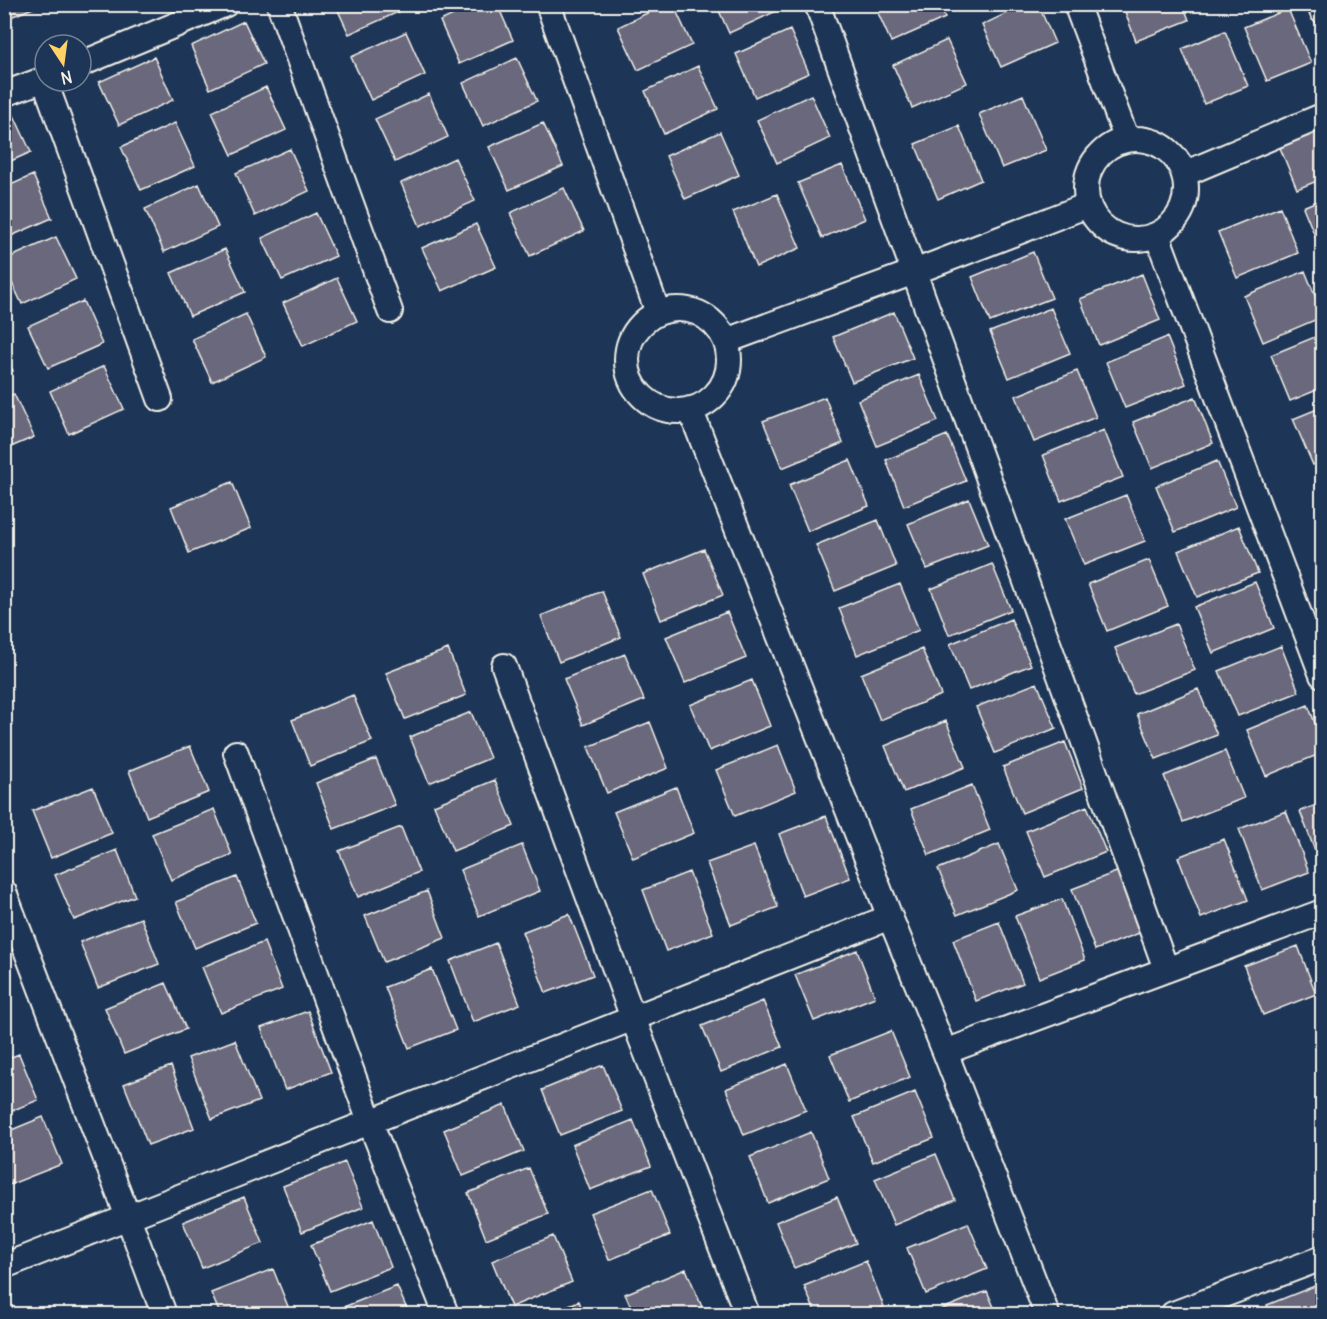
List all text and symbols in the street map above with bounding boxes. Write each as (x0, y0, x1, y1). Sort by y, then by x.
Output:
north arrow (33, 33, 93, 93)
text: N (59, 67, 74, 89)

